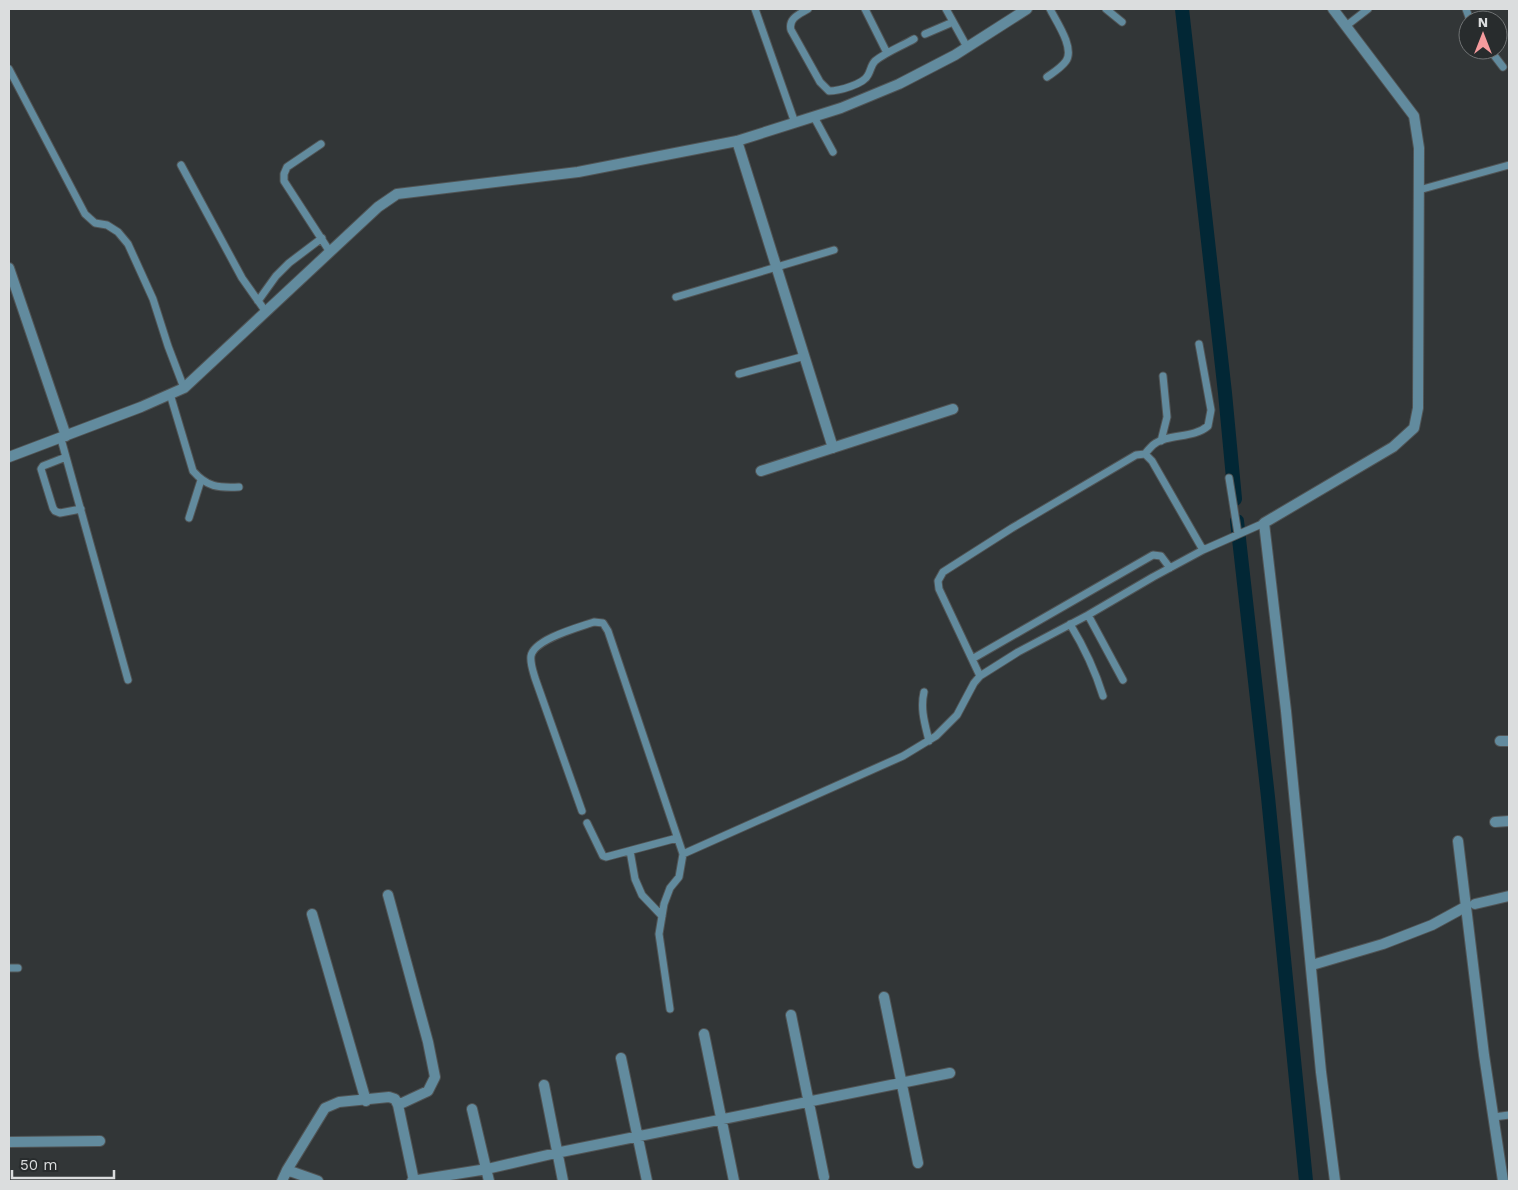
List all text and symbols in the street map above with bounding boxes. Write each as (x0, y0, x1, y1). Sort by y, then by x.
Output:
north arrow (1458, 10, 1508, 60)
text: N (1478, 14, 1488, 30)
scale bar (12, 1148, 115, 1180)
text: 50 m (20, 1156, 57, 1174)

